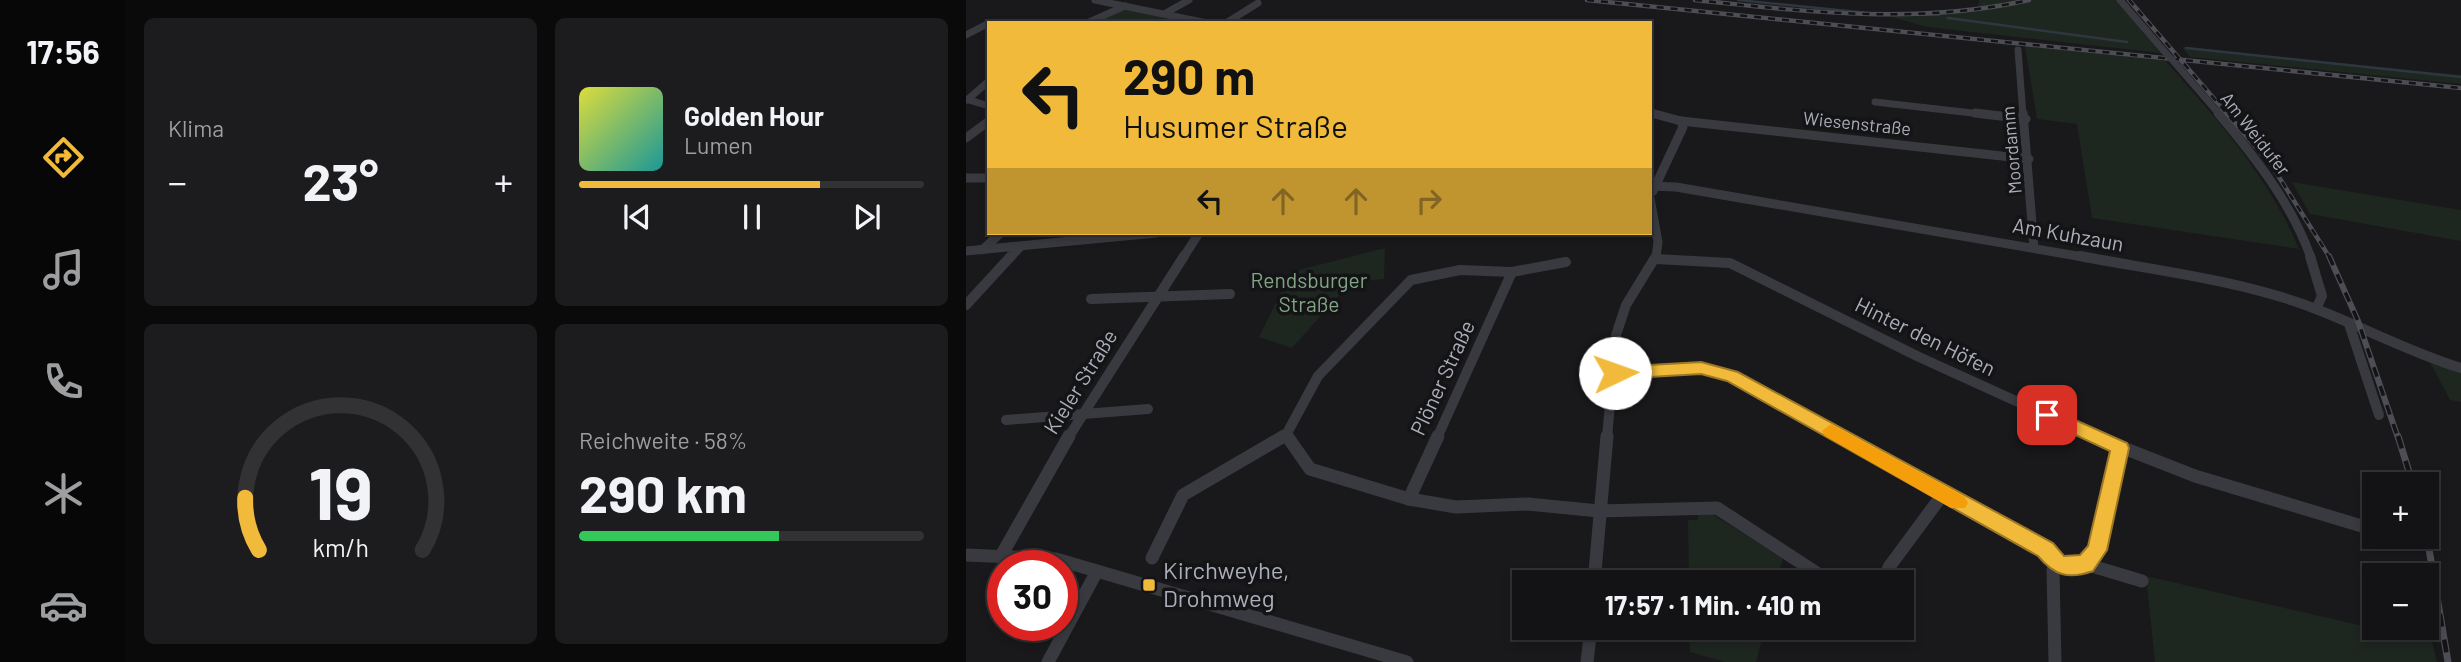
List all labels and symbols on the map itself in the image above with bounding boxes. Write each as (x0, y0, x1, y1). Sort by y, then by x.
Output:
street label: Am Weidufer (2216, 87, 2295, 180)
street label: Moordamm (1996, 105, 2026, 195)
street label: Wiesenstraße (1802, 106, 1912, 140)
street label: Am Kuhzaun (2011, 211, 2126, 256)
park label: Rendsburger Straße (1251, 267, 1368, 316)
street label: Hinter den Höfen (1851, 291, 2000, 380)
street label: Plöner Straße (1404, 316, 1479, 439)
street label: Kieler Straße (1038, 324, 1122, 438)
position arrow (1578, 336, 1652, 410)
pin (2017, 385, 2077, 445)
speed limit sign: 30 (987, 550, 1078, 641)
place label: Kirchweyhe, Drohmweg (1163, 555, 1289, 612)
marker: Kirchweyhe, Drohmweg (1141, 577, 1157, 593)

